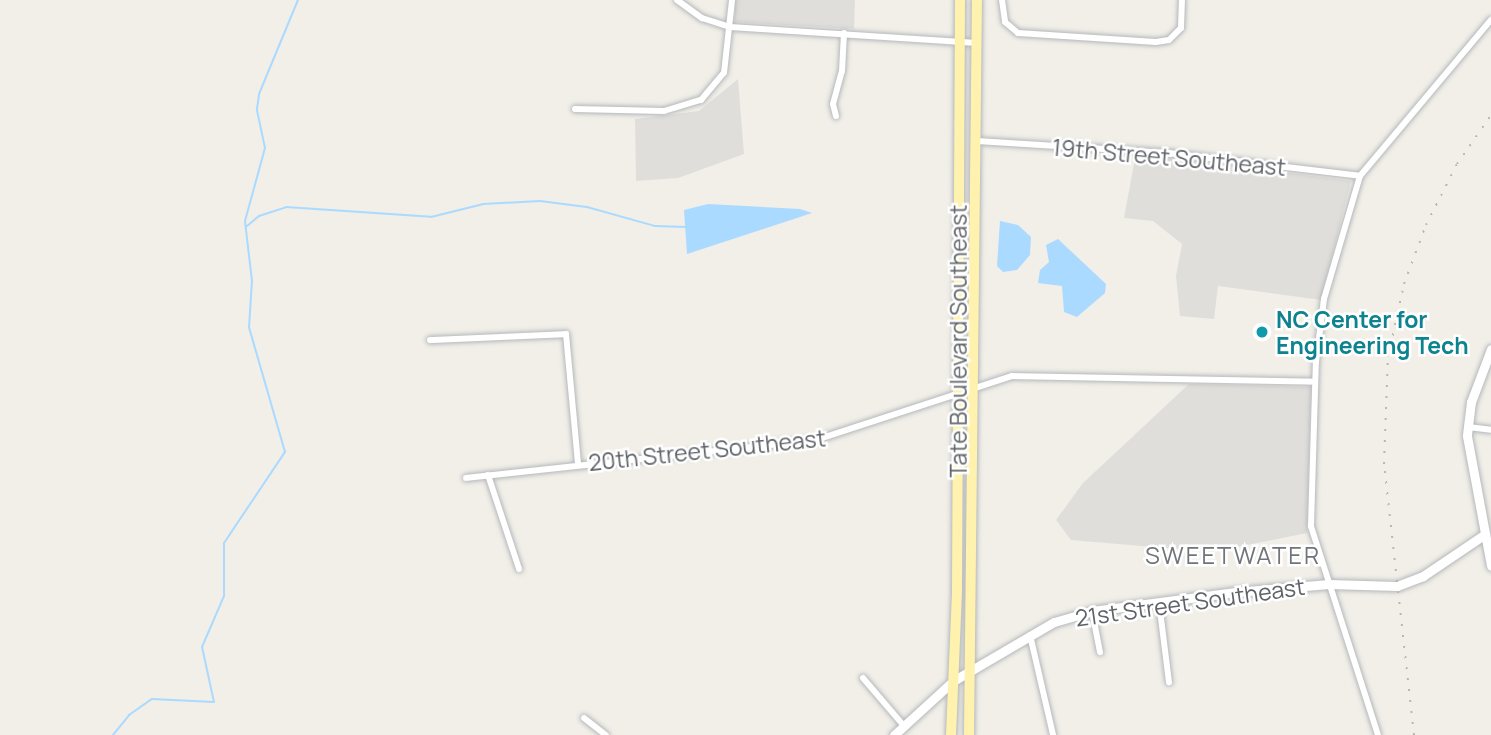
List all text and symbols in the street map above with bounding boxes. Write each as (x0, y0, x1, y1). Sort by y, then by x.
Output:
street label: 19th Street Southeast (1051, 133, 1287, 181)
street label: Tate Boulevard Southeast (944, 204, 972, 478)
place label: NC Center for Engineering Tech (1276, 305, 1469, 359)
marker: NC Center for Engineering Tech (1254, 324, 1270, 340)
street label: 20th Street Southeast (587, 424, 827, 476)
district label: SWEETWATER (1146, 541, 1320, 569)
street label: 21st Street Southeast (1073, 572, 1307, 632)

